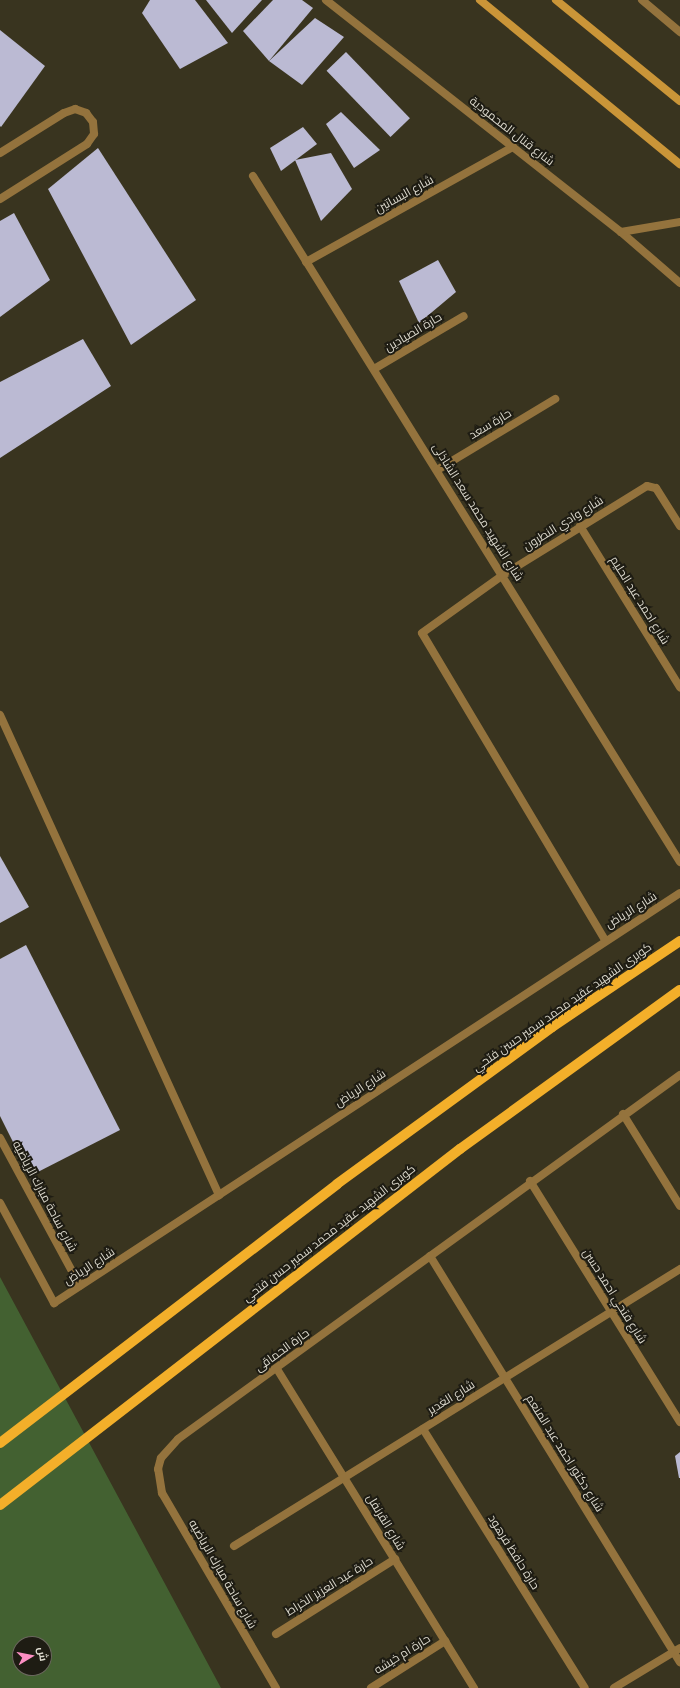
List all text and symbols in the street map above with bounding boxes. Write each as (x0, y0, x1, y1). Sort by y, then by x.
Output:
street label: شارع قنال المحمودية (467, 93, 557, 169)
street label: شارع البساتين (372, 172, 436, 216)
street label: حارة الصيادين (382, 309, 444, 355)
street label: حارة سعد (466, 406, 514, 442)
street label: شارع الشهيد محمد سعد الشاذلى (430, 440, 526, 584)
street label: شارع وادي النطرون (520, 493, 606, 553)
street label: شارع احمد عبد الحليم (607, 553, 673, 647)
street label: شارع الرياض (603, 889, 659, 931)
street label: كوبرى الشهيد عقيد محمد سمير حسن فتحي (470, 939, 654, 1075)
street label: شارع الرياض (332, 1066, 388, 1110)
street label: شارع ساحة مبارك الرياضيه (10, 1138, 80, 1254)
street label: كوبرى الشهيد عقيد محمد سمير حسن فتحي (240, 1161, 418, 1305)
street label: شارع الرياض (61, 1244, 117, 1288)
street label: شارع فتحي احمد حسن (580, 1246, 650, 1346)
street label: حارة الحماقى (252, 1325, 312, 1375)
street label: شارع الغدير (425, 1377, 477, 1417)
street label: شارع دكتور احمد عبد المنعم (523, 1392, 607, 1514)
street label: شارع القرنفل (364, 1491, 408, 1553)
street label: حارة حافظ فرهود (485, 1512, 543, 1592)
street label: شارع ساحة مبارك الرياضيه (186, 1517, 260, 1631)
street label: حارة عبد العزيز الخراط (283, 1553, 375, 1619)
street label: حارة ام خيشه (371, 1631, 433, 1677)
north arrow (12, 1636, 52, 1676)
text: ش (35, 1646, 51, 1662)

